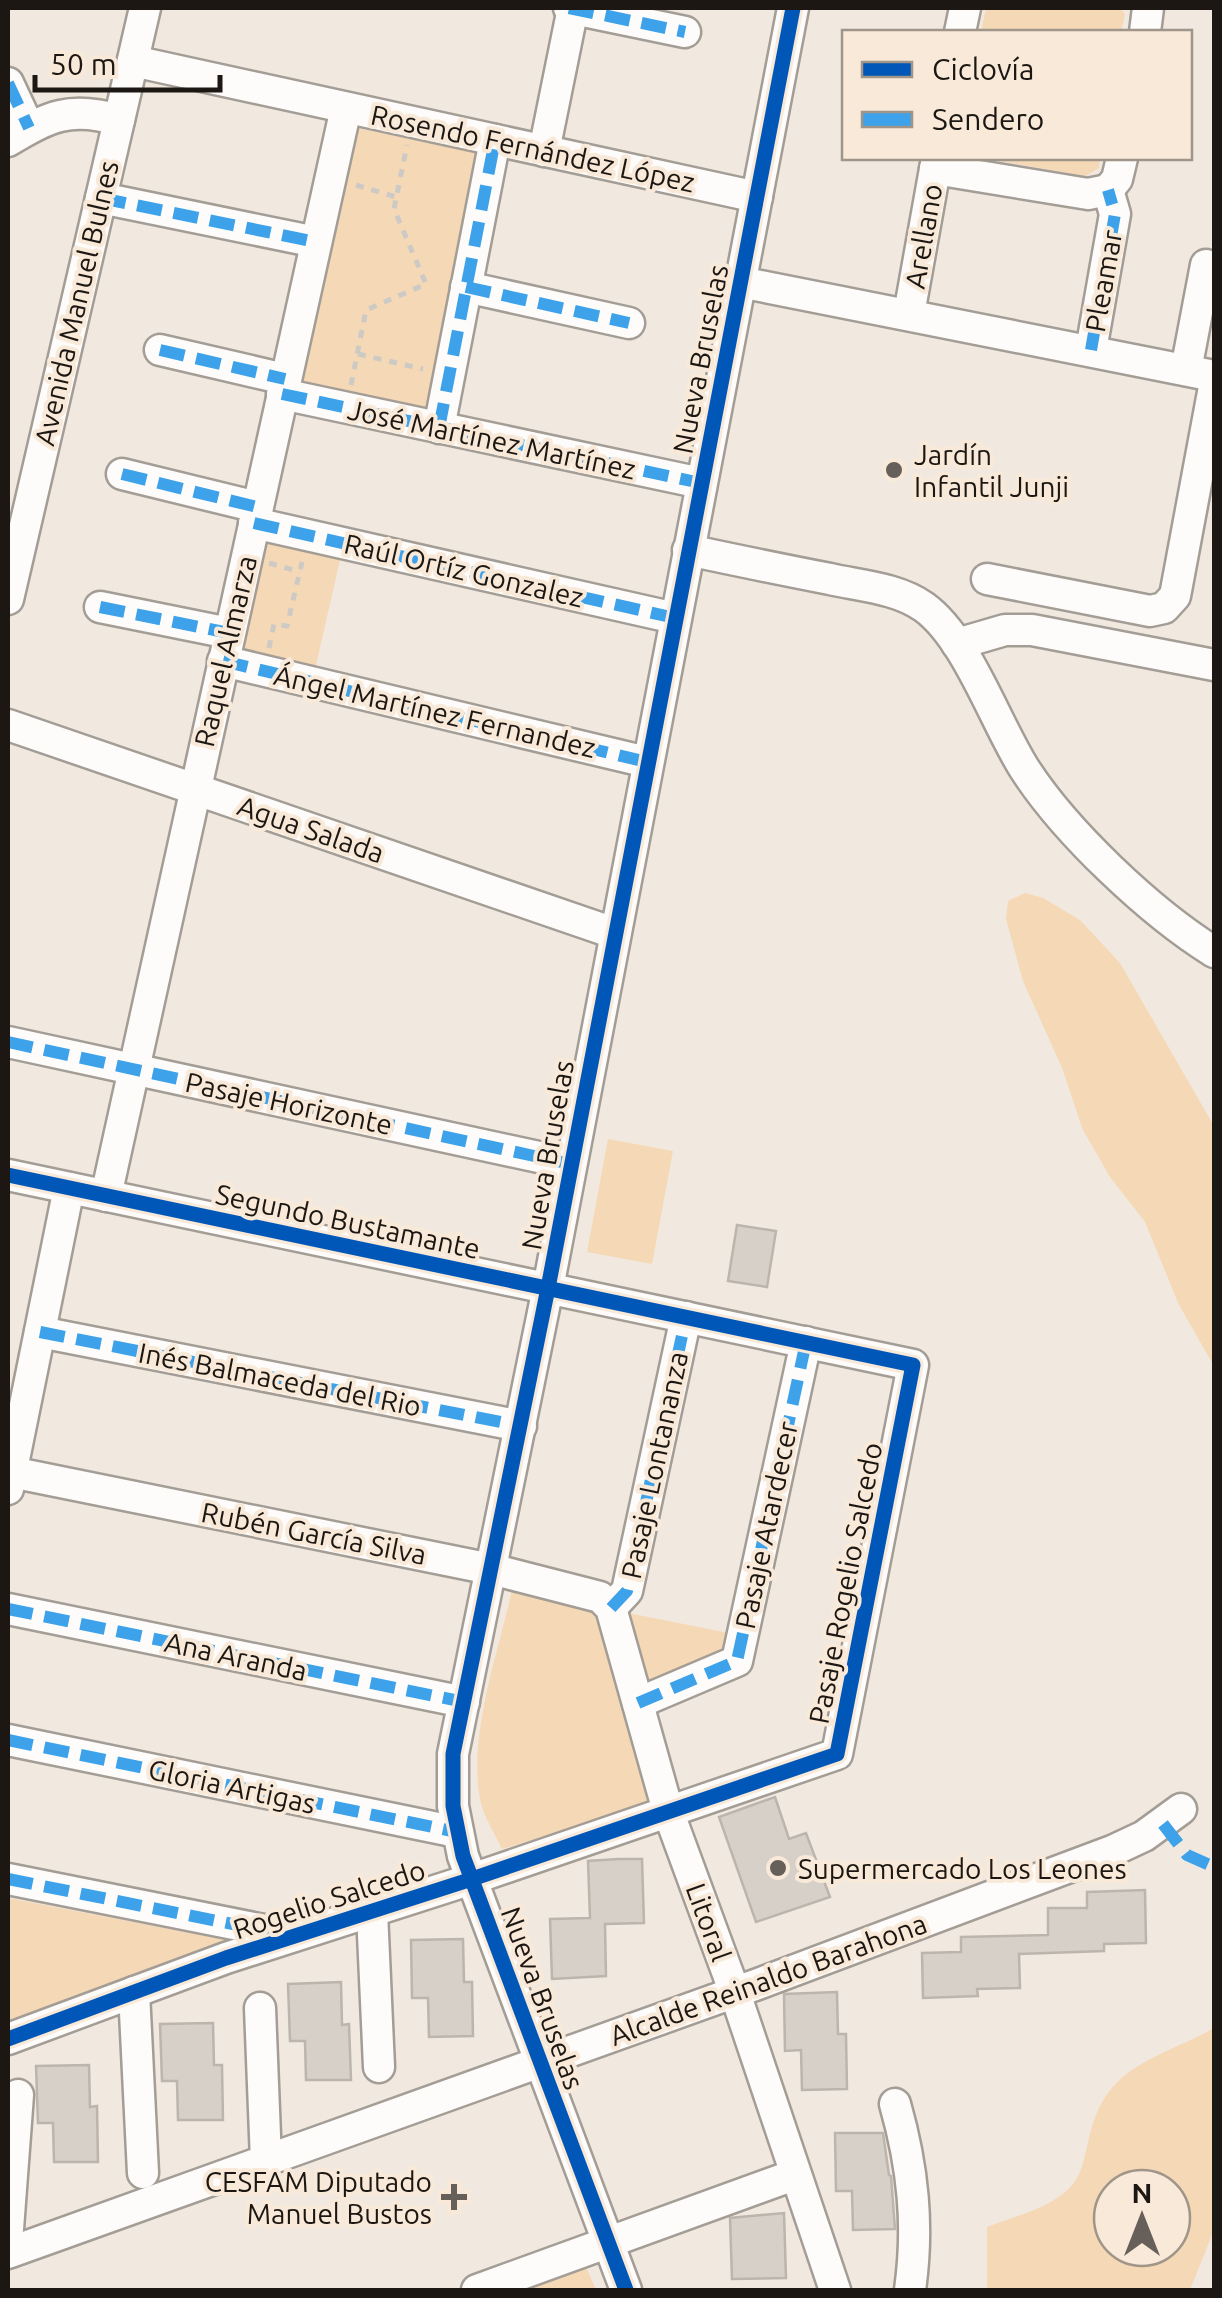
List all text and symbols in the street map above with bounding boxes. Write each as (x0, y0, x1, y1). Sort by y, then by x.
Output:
scale bar (35, 30, 220, 92)
legend (842, 30, 1192, 160)
text: 50 m (50, 47, 117, 81)
text: Ciclovía (932, 52, 1034, 86)
street label: Rosendo Fernández López (368, 99, 698, 197)
text: Sendero (932, 102, 1044, 136)
street label: Avenida Manuel Bulnes (28, 158, 124, 448)
street label: Arellano (899, 181, 947, 291)
street label: Pleamar (1079, 227, 1127, 334)
street label: Nueva Bruselas (666, 262, 734, 456)
street label: José Martínez Martínez (345, 393, 639, 485)
place label: Jardín Infantil Junji (914, 439, 1069, 502)
marker: Jardín Infantil Junji (883, 459, 905, 481)
street label: Raúl Ortíz Gonzalez (341, 527, 587, 613)
street label: Raquel Almarza (188, 552, 262, 750)
street label: Ángel Martínez Fernandez (271, 658, 599, 763)
street label: Agua Salada (234, 789, 388, 869)
street label: Nueva Bruselas (515, 1058, 579, 1252)
street label: Pasaje Horizonte (183, 1066, 395, 1140)
street label: Segundo Bustamante (213, 1178, 483, 1264)
street label: Inés Balmaceda del Rio (136, 1336, 424, 1422)
street label: Pasaje Lontananza (615, 1348, 693, 1582)
street label: Pasaje Atardecer (729, 1418, 803, 1631)
street label: Pasaje Rogelio Salcedo (803, 1440, 887, 1726)
street label: Rubén García Silva (199, 1496, 429, 1570)
street label: Ana Aranda (162, 1626, 310, 1686)
street label: Gloria Artigas (146, 1753, 318, 1819)
street label: Rogelio Salcedo (229, 1853, 429, 1945)
place label: Supermercado Los Leones (798, 1853, 1127, 1884)
marker: Supermercado Los Leones (767, 1857, 789, 1879)
street label: Litoral (681, 1879, 737, 1965)
street label: Nueva Bruselas (496, 1903, 590, 2093)
street label: Alcalde Reinaldo Barahona (605, 1907, 931, 2051)
place label: CESFAM Diputado Manuel Bustos (205, 2166, 432, 2229)
north arrow (1092, 2168, 1192, 2268)
text: N (1132, 2177, 1152, 2208)
marker: CESFAM Diputado Manuel Bustos (441, 2184, 467, 2210)

